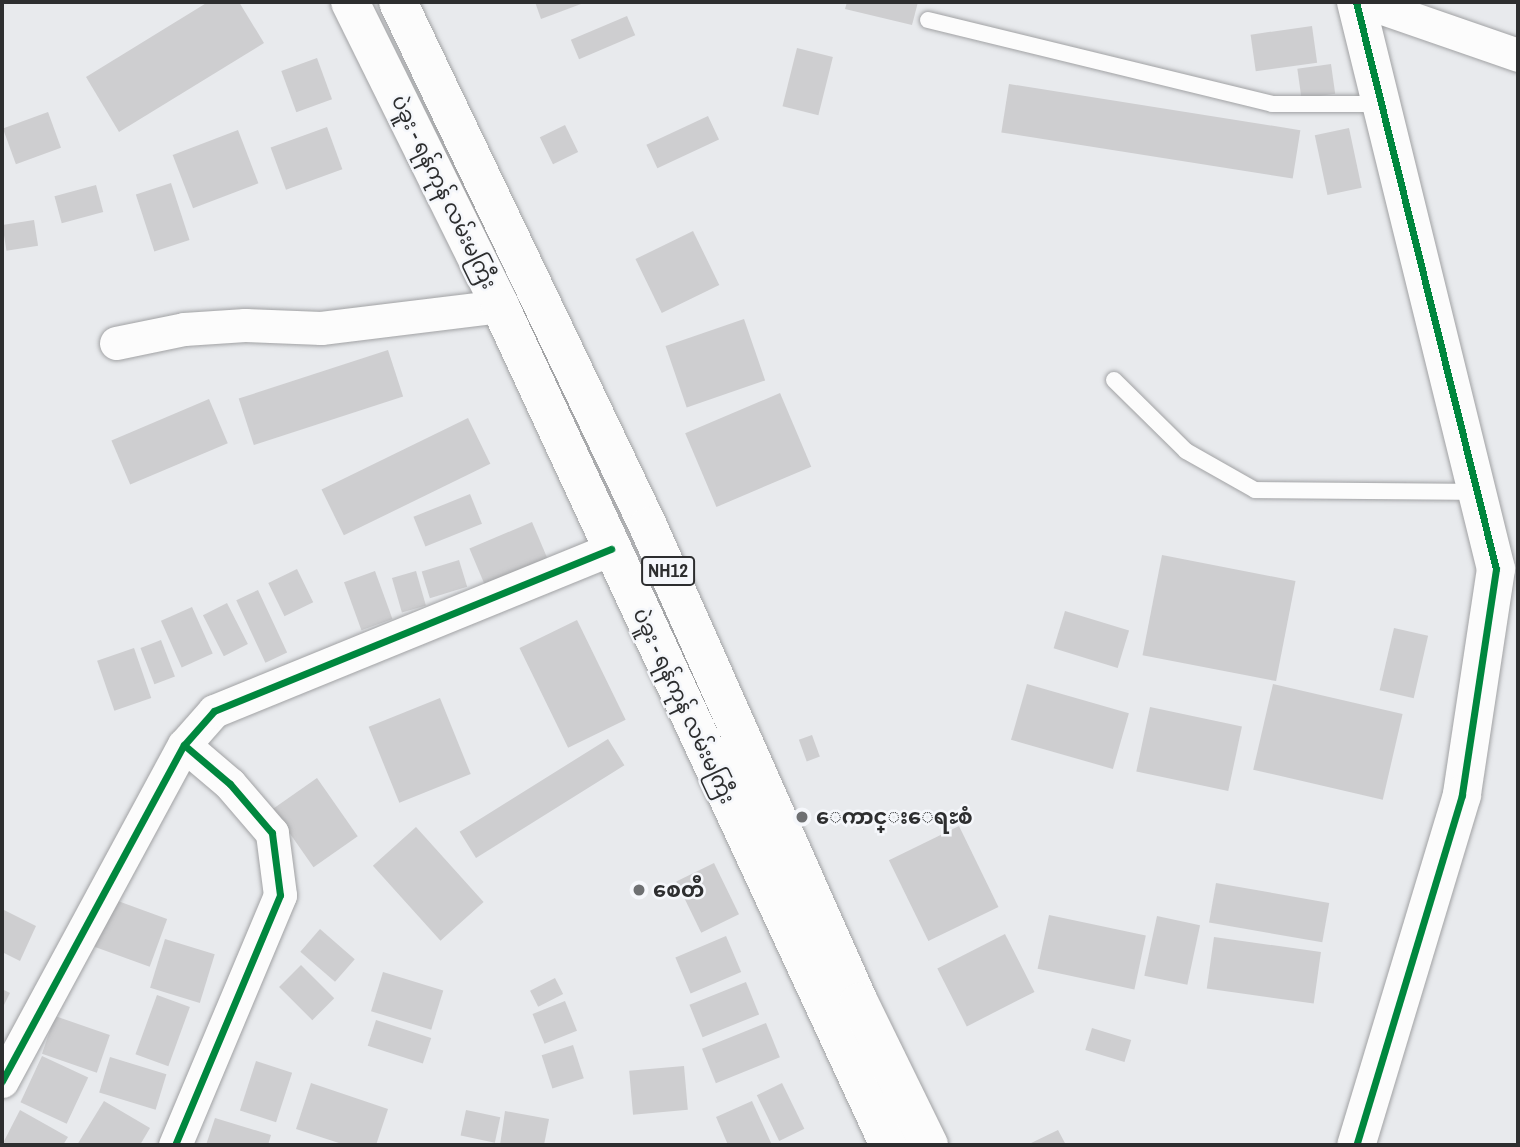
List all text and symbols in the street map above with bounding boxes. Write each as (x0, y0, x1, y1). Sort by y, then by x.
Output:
street label: ပဲခူး - ရန်ကုန် လမ်းမကြီး (386, 91, 502, 293)
road number: NH12 (640, 556, 696, 586)
street label: ပဲခူး - ရန်ကုန် လမ်းမကြီး (628, 604, 740, 808)
place label: ေကာင္းေရႊစံ (816, 804, 973, 830)
marker: ေကာင္းေရႊစံ (794, 809, 810, 825)
place label: စေတီ (653, 877, 704, 903)
marker: စေတီ (631, 882, 647, 898)

